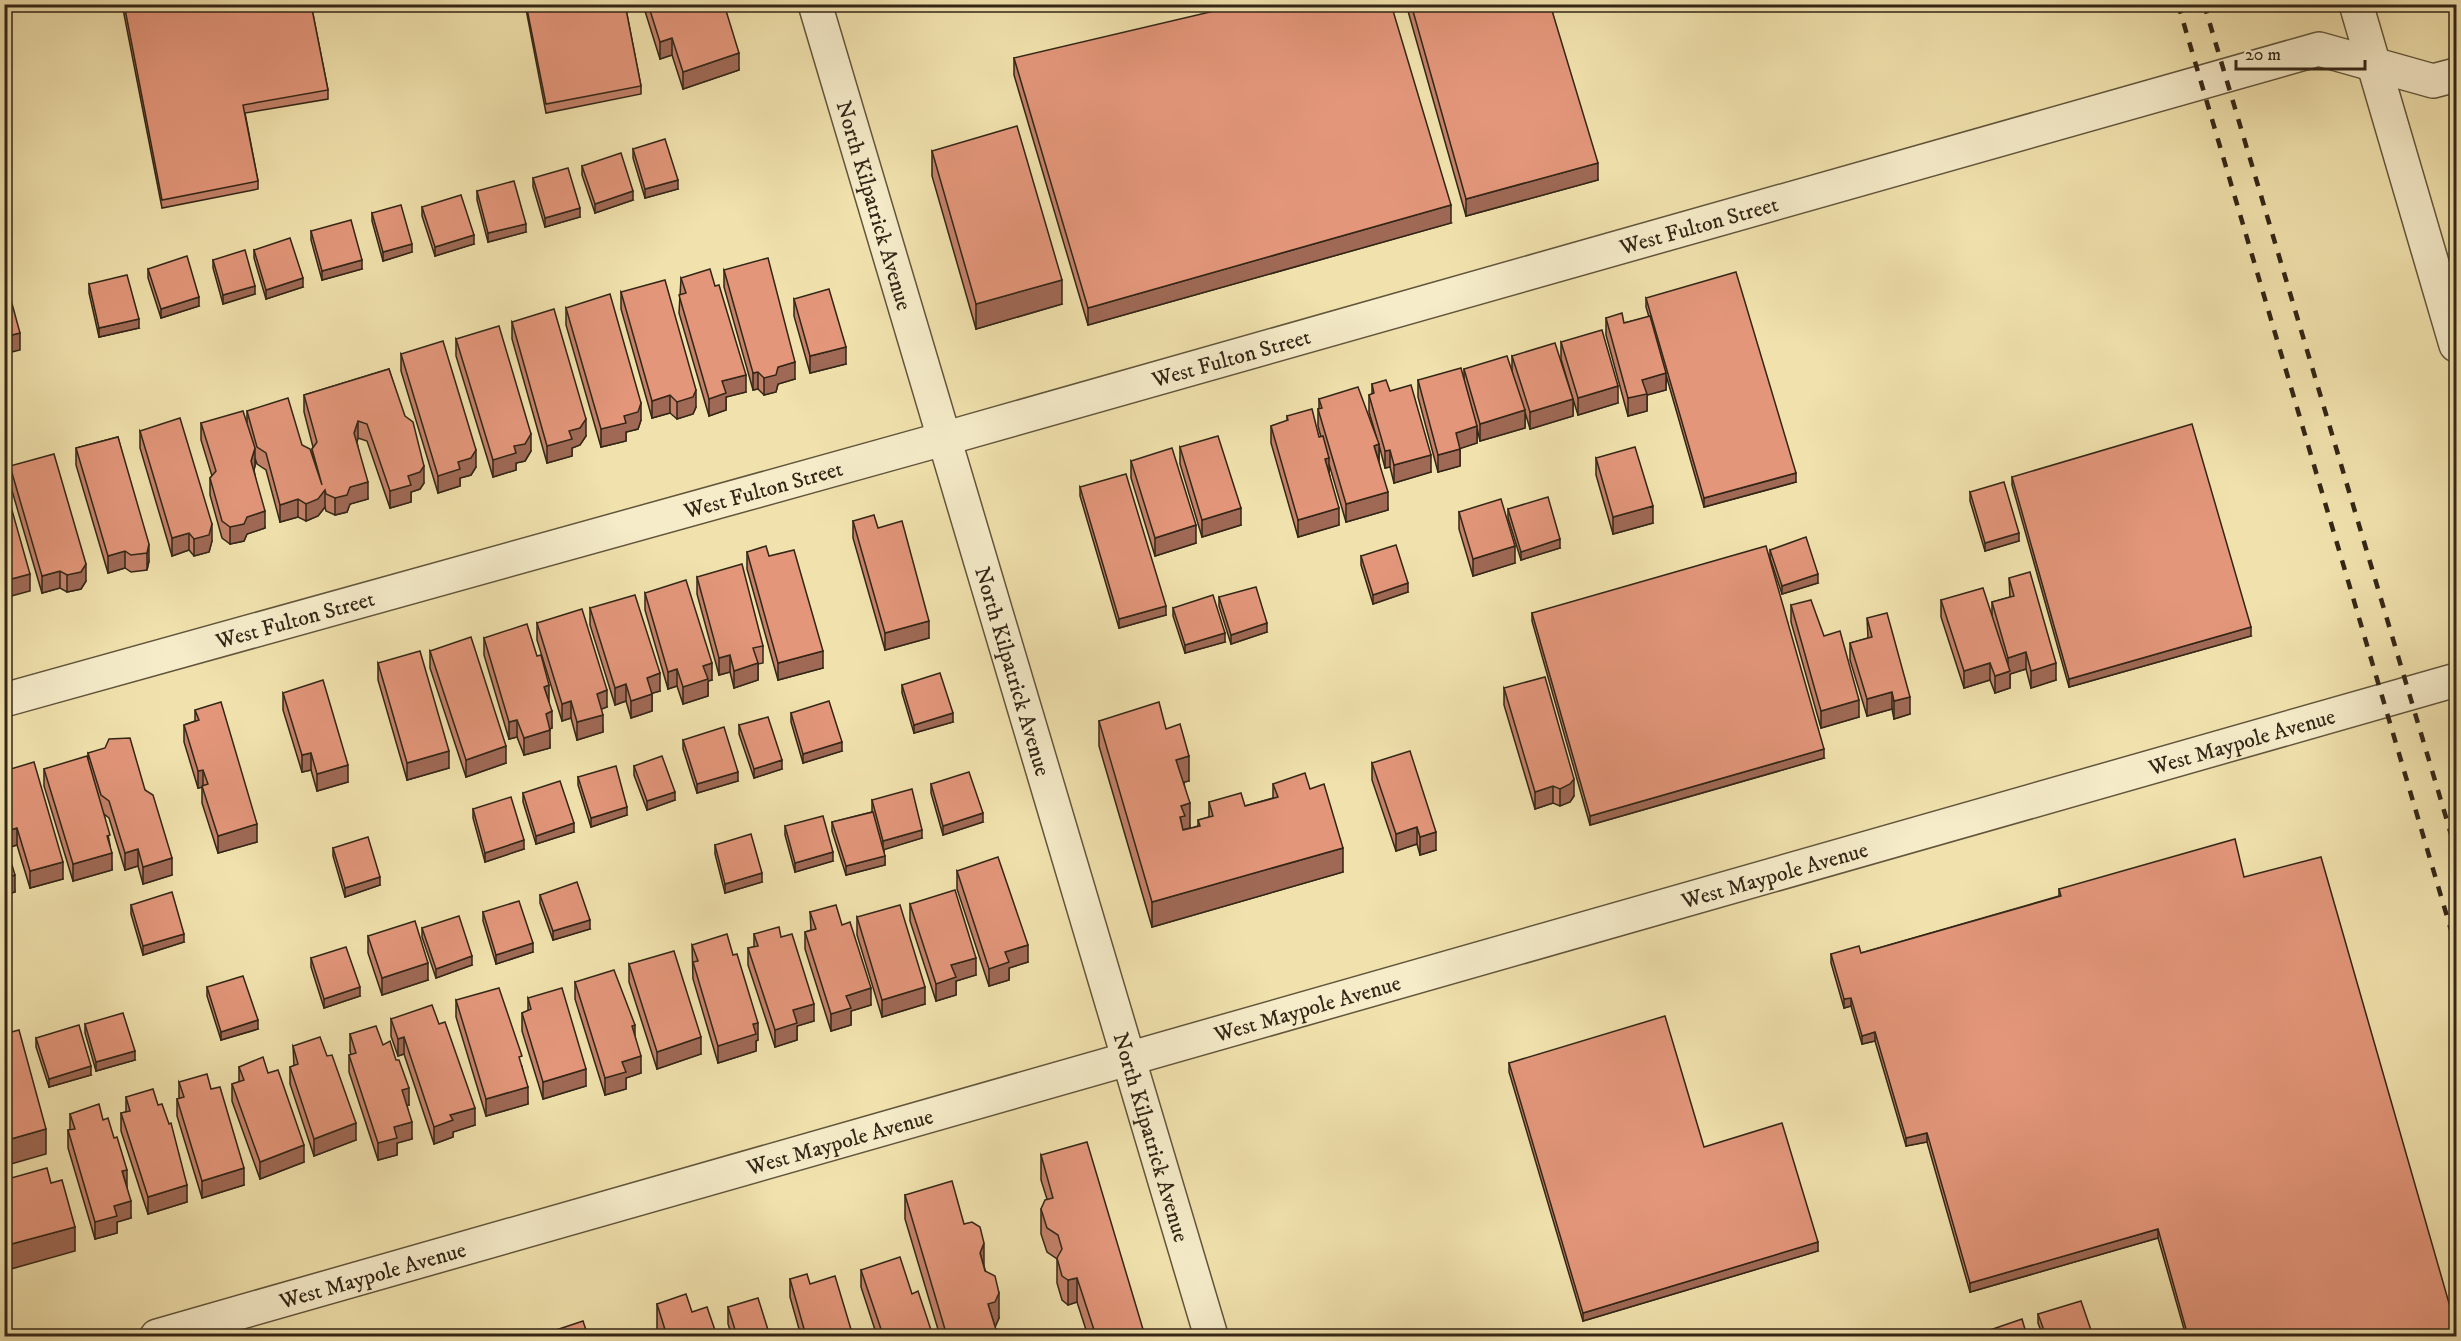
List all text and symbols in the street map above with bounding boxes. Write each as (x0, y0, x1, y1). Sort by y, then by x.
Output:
scale bar (2236, 33, 2365, 71)
text: 20 m (2245, 44, 2281, 66)
street label: North Kilpatrick Avenue (829, 98, 917, 314)
street label: West Fulton Street (1616, 191, 1781, 262)
street label: West Fulton Street (1148, 324, 1314, 394)
street label: West Fulton Street (680, 456, 846, 526)
street label: North Kilpatrick Avenue (968, 564, 1056, 780)
street label: West Fulton Street (212, 586, 378, 656)
street label: West Maypole Avenue (2145, 703, 2339, 782)
street label: West Maypole Avenue (1678, 837, 1871, 916)
street label: West Maypole Avenue (1210, 970, 1404, 1049)
street label: North Kilpatrick Avenue (1106, 1029, 1194, 1245)
street label: West Maypole Avenue (743, 1103, 936, 1182)
street label: West Maypole Avenue (276, 1237, 469, 1316)

